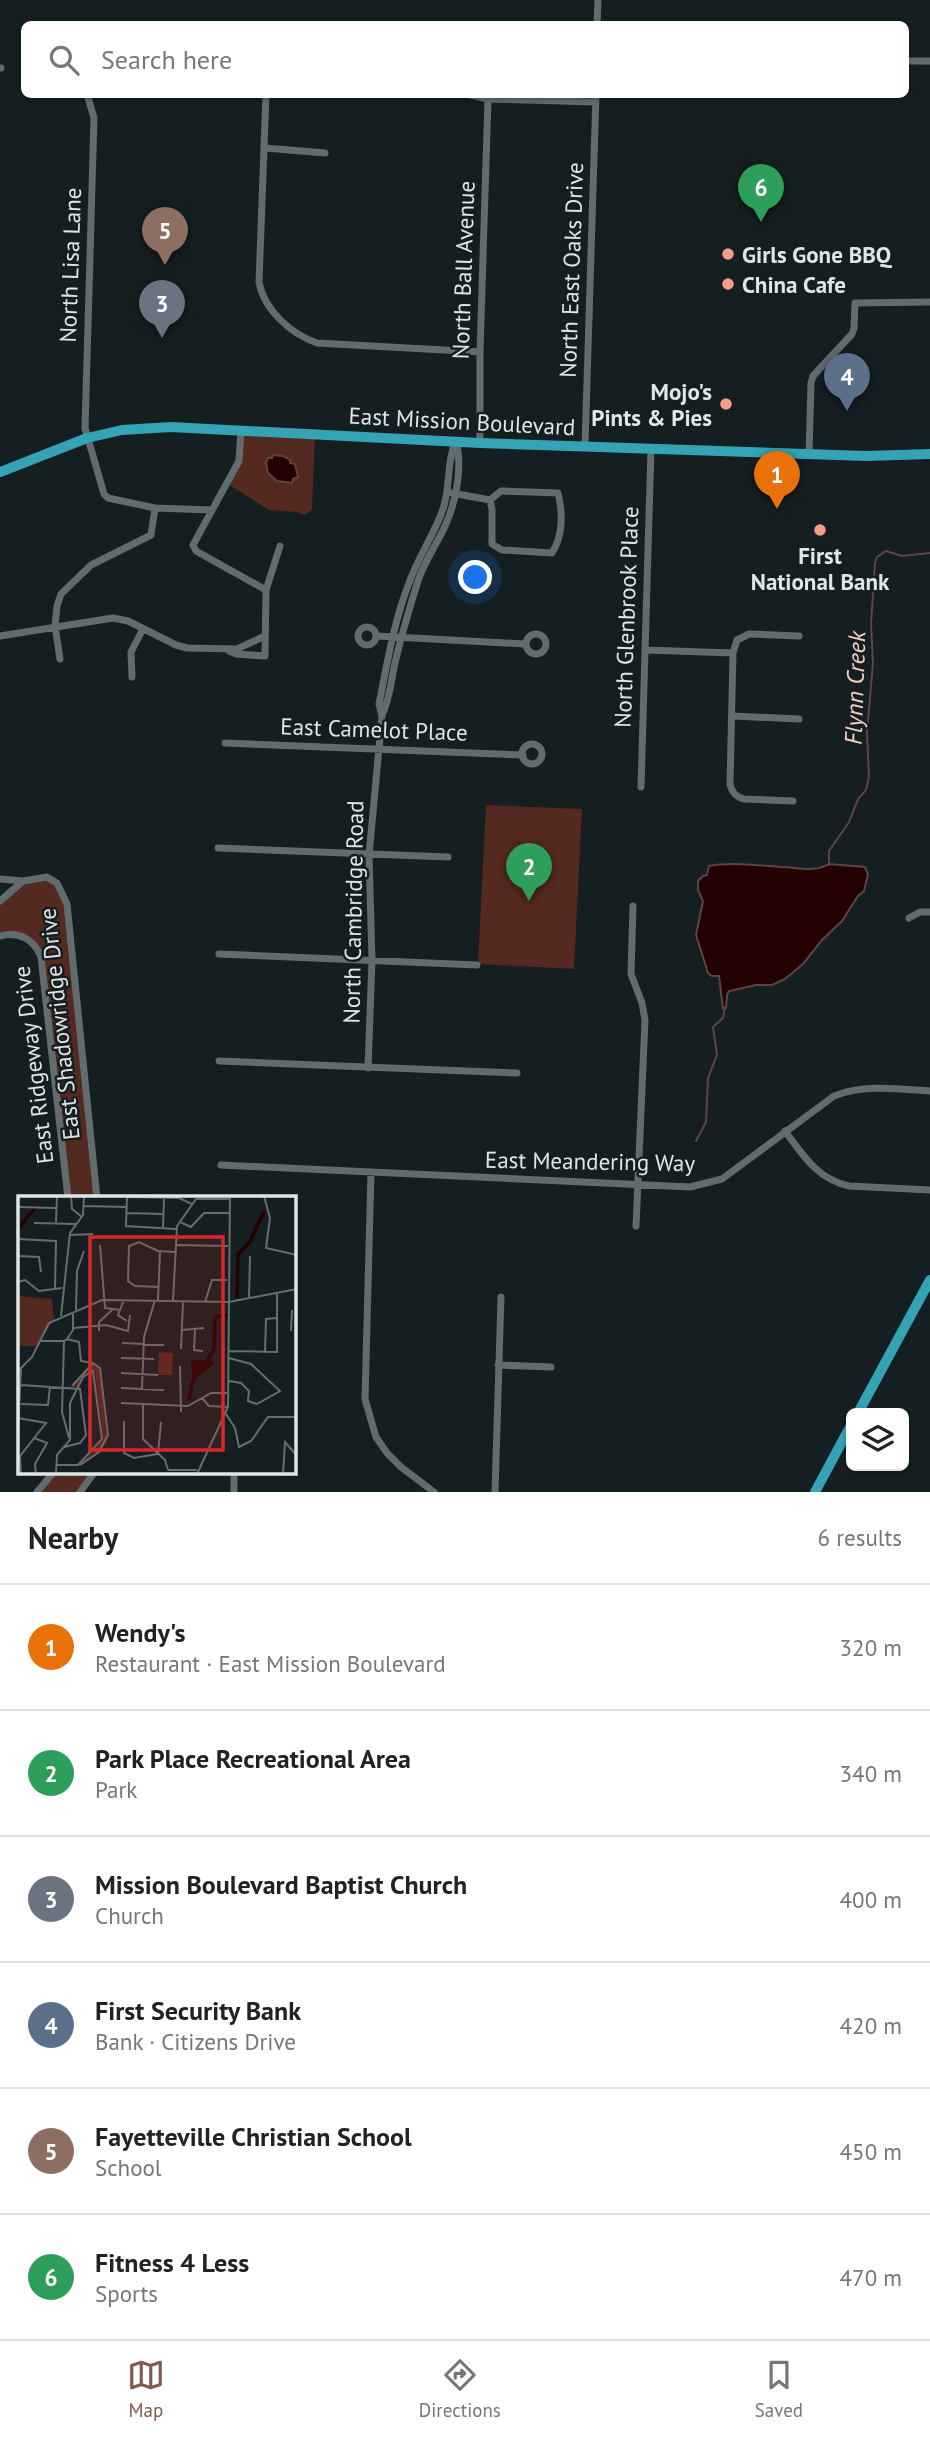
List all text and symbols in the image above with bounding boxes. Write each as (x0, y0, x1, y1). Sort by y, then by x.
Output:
search box (21, 21, 909, 98)
icon: search (45, 41, 83, 79)
text: Search here (101, 43, 232, 76)
street label: North East Oaks Drive (553, 162, 589, 378)
pin: 6 (738, 164, 784, 222)
street label: North Ball Avenue (445, 180, 481, 360)
street label: North Lisa Lane (53, 187, 87, 343)
pin: 5 (142, 207, 188, 265)
place label: Girls Gone BBQ (742, 240, 893, 269)
marker: Girls Gone BBQ (720, 246, 736, 262)
place label: China Cafe (742, 270, 846, 299)
marker: China Cafe (720, 276, 736, 292)
pin: 3 (139, 280, 185, 338)
pin: 4 (824, 353, 870, 411)
place label: Mojo's Pints & Pies (591, 377, 712, 432)
marker: Mojo's Pints & Pies (718, 396, 734, 412)
street label: East Mission Boulevard (348, 401, 576, 441)
pin: 1 (754, 451, 800, 509)
street label: North Glenbrook Place (608, 506, 644, 728)
marker: First National Bank (812, 522, 828, 538)
place label: First National Bank (751, 541, 890, 596)
your location (458, 560, 492, 594)
water label: Flynn Creek (838, 630, 873, 745)
street label: East Camelot Place (280, 711, 468, 747)
street label: North Cambridge Road (337, 800, 369, 1024)
pin: 2 (506, 843, 552, 901)
street label: East Shadowridge Drive (32, 907, 86, 1141)
street label: East Ridgeway Drive (6, 964, 60, 1166)
street label: East Meandering Way (485, 1145, 696, 1177)
inset map (18, 1196, 296, 1475)
map controls (846, 1408, 909, 1471)
button: layers (846, 1408, 909, 1471)
text: Nearby (28, 1518, 118, 1557)
text: 6 results (818, 1523, 902, 1552)
text: Wendy's (95, 1616, 186, 1649)
text: 1 (44, 1633, 58, 1662)
text: 320 m (840, 1633, 902, 1662)
text: Restaurant · East Mission Boulevard (95, 1649, 446, 1678)
text: Park Place Recreational Area (95, 1742, 411, 1775)
text: 2 (44, 1759, 58, 1788)
text: 340 m (840, 1759, 902, 1788)
text: Park (95, 1775, 137, 1804)
text: Mission Boulevard Baptist Church (95, 1868, 467, 1901)
text: 3 (44, 1885, 58, 1914)
text: 400 m (840, 1885, 902, 1914)
text: Church (95, 1901, 164, 1930)
text: First Security Bank (95, 1994, 301, 2027)
text: 4 (44, 2011, 58, 2040)
text: 420 m (840, 2011, 902, 2040)
text: Bank · Citizens Drive (95, 2027, 296, 2056)
text: Fayetteville Christian School (95, 2120, 412, 2153)
text: 5 (44, 2137, 58, 2166)
text: 450 m (840, 2137, 902, 2166)
text: School (95, 2153, 162, 2182)
text: Fitness 4 Less (95, 2246, 249, 2279)
text: 6 (44, 2263, 58, 2292)
text: 470 m (840, 2263, 902, 2292)
text: Sports (95, 2279, 158, 2308)
tab: Map (127, 2356, 165, 2422)
tab: Directions (419, 2356, 501, 2422)
tab: Saved (755, 2356, 803, 2422)

